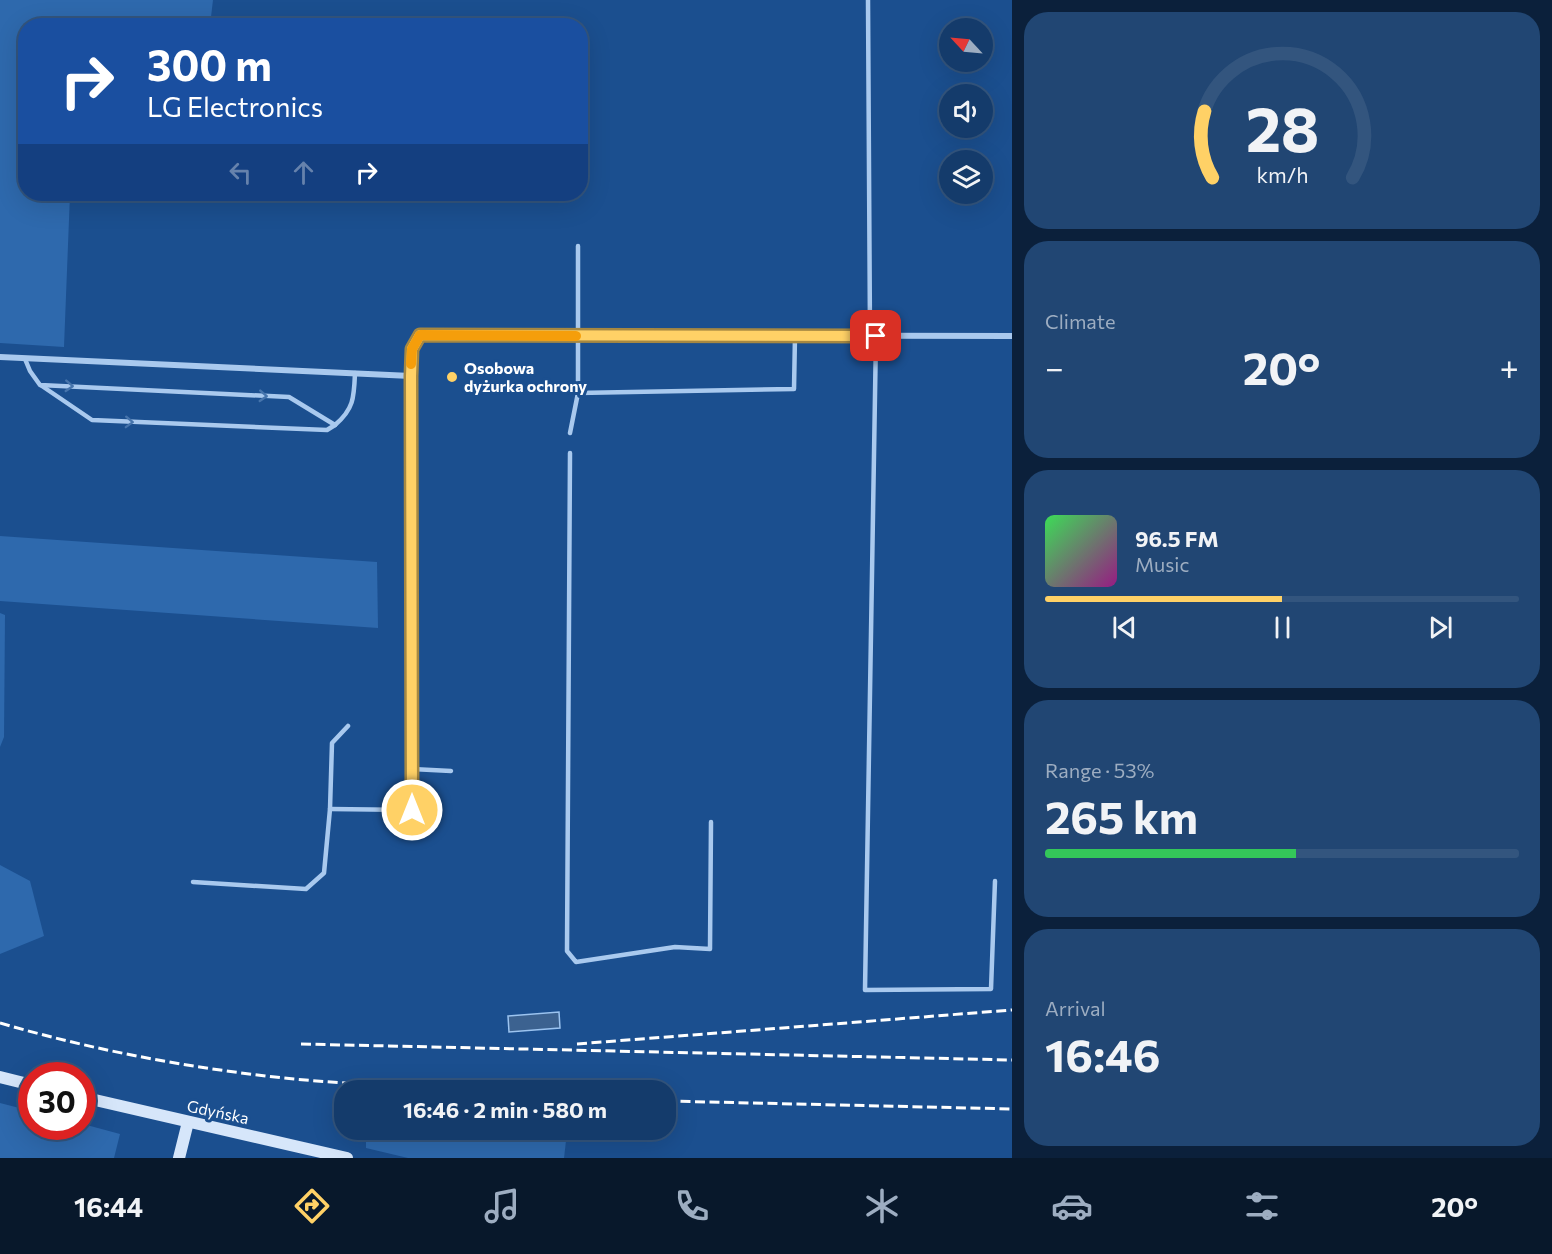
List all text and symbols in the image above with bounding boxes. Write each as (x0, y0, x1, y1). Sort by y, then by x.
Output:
north arrow (939, 18, 993, 72)
map controls (939, 18, 993, 204)
text: 300 m (147, 38, 272, 90)
icon: right (48, 42, 126, 120)
button: sound (939, 84, 993, 138)
text: 28 (1245, 89, 1319, 165)
text: LG Electronics (147, 90, 323, 123)
button: layers (939, 150, 993, 204)
icon: left (224, 156, 257, 189)
icon: ahead (287, 156, 320, 189)
icon: right (350, 156, 383, 189)
text: km/h (1256, 161, 1308, 187)
text: Climate (1045, 309, 1115, 333)
pin (850, 310, 901, 361)
icon: arrive (859, 319, 892, 352)
text: 20° (1243, 339, 1321, 394)
text: − (1045, 346, 1064, 387)
text: + (1500, 346, 1519, 387)
place label: Osobowa dyżurka ochrony (464, 358, 587, 395)
marker: Osobowa dyżurka ochrony (445, 370, 459, 384)
one-way arrow (64, 380, 73, 393)
one-way arrow (259, 389, 268, 402)
one-way arrow (125, 415, 134, 428)
text: 96.5 FM (1135, 525, 1219, 552)
text: Music (1135, 552, 1189, 576)
icon: previous (1108, 611, 1141, 644)
icon: pause (1266, 611, 1299, 644)
icon: next (1424, 611, 1457, 644)
text: Range · 53% (1045, 758, 1154, 782)
position arrow (380, 778, 444, 842)
text: 265 km (1045, 788, 1198, 843)
text: Arrival (1045, 996, 1106, 1020)
text: 16:46 (1045, 1026, 1160, 1081)
speed limit sign: 30 (18, 1062, 96, 1140)
street label: Gdyńska (185, 1096, 251, 1127)
text: 16:46 · 2 min · 580 m (403, 1096, 607, 1123)
icon: directions (291, 1185, 333, 1227)
icon: music (481, 1185, 523, 1227)
icon: phone (671, 1185, 713, 1227)
icon: climate (861, 1185, 903, 1227)
icon: car (1051, 1185, 1093, 1227)
icon: filters (1241, 1185, 1283, 1227)
text: 16:44 (74, 1190, 143, 1223)
text: 20° (1431, 1190, 1478, 1223)

